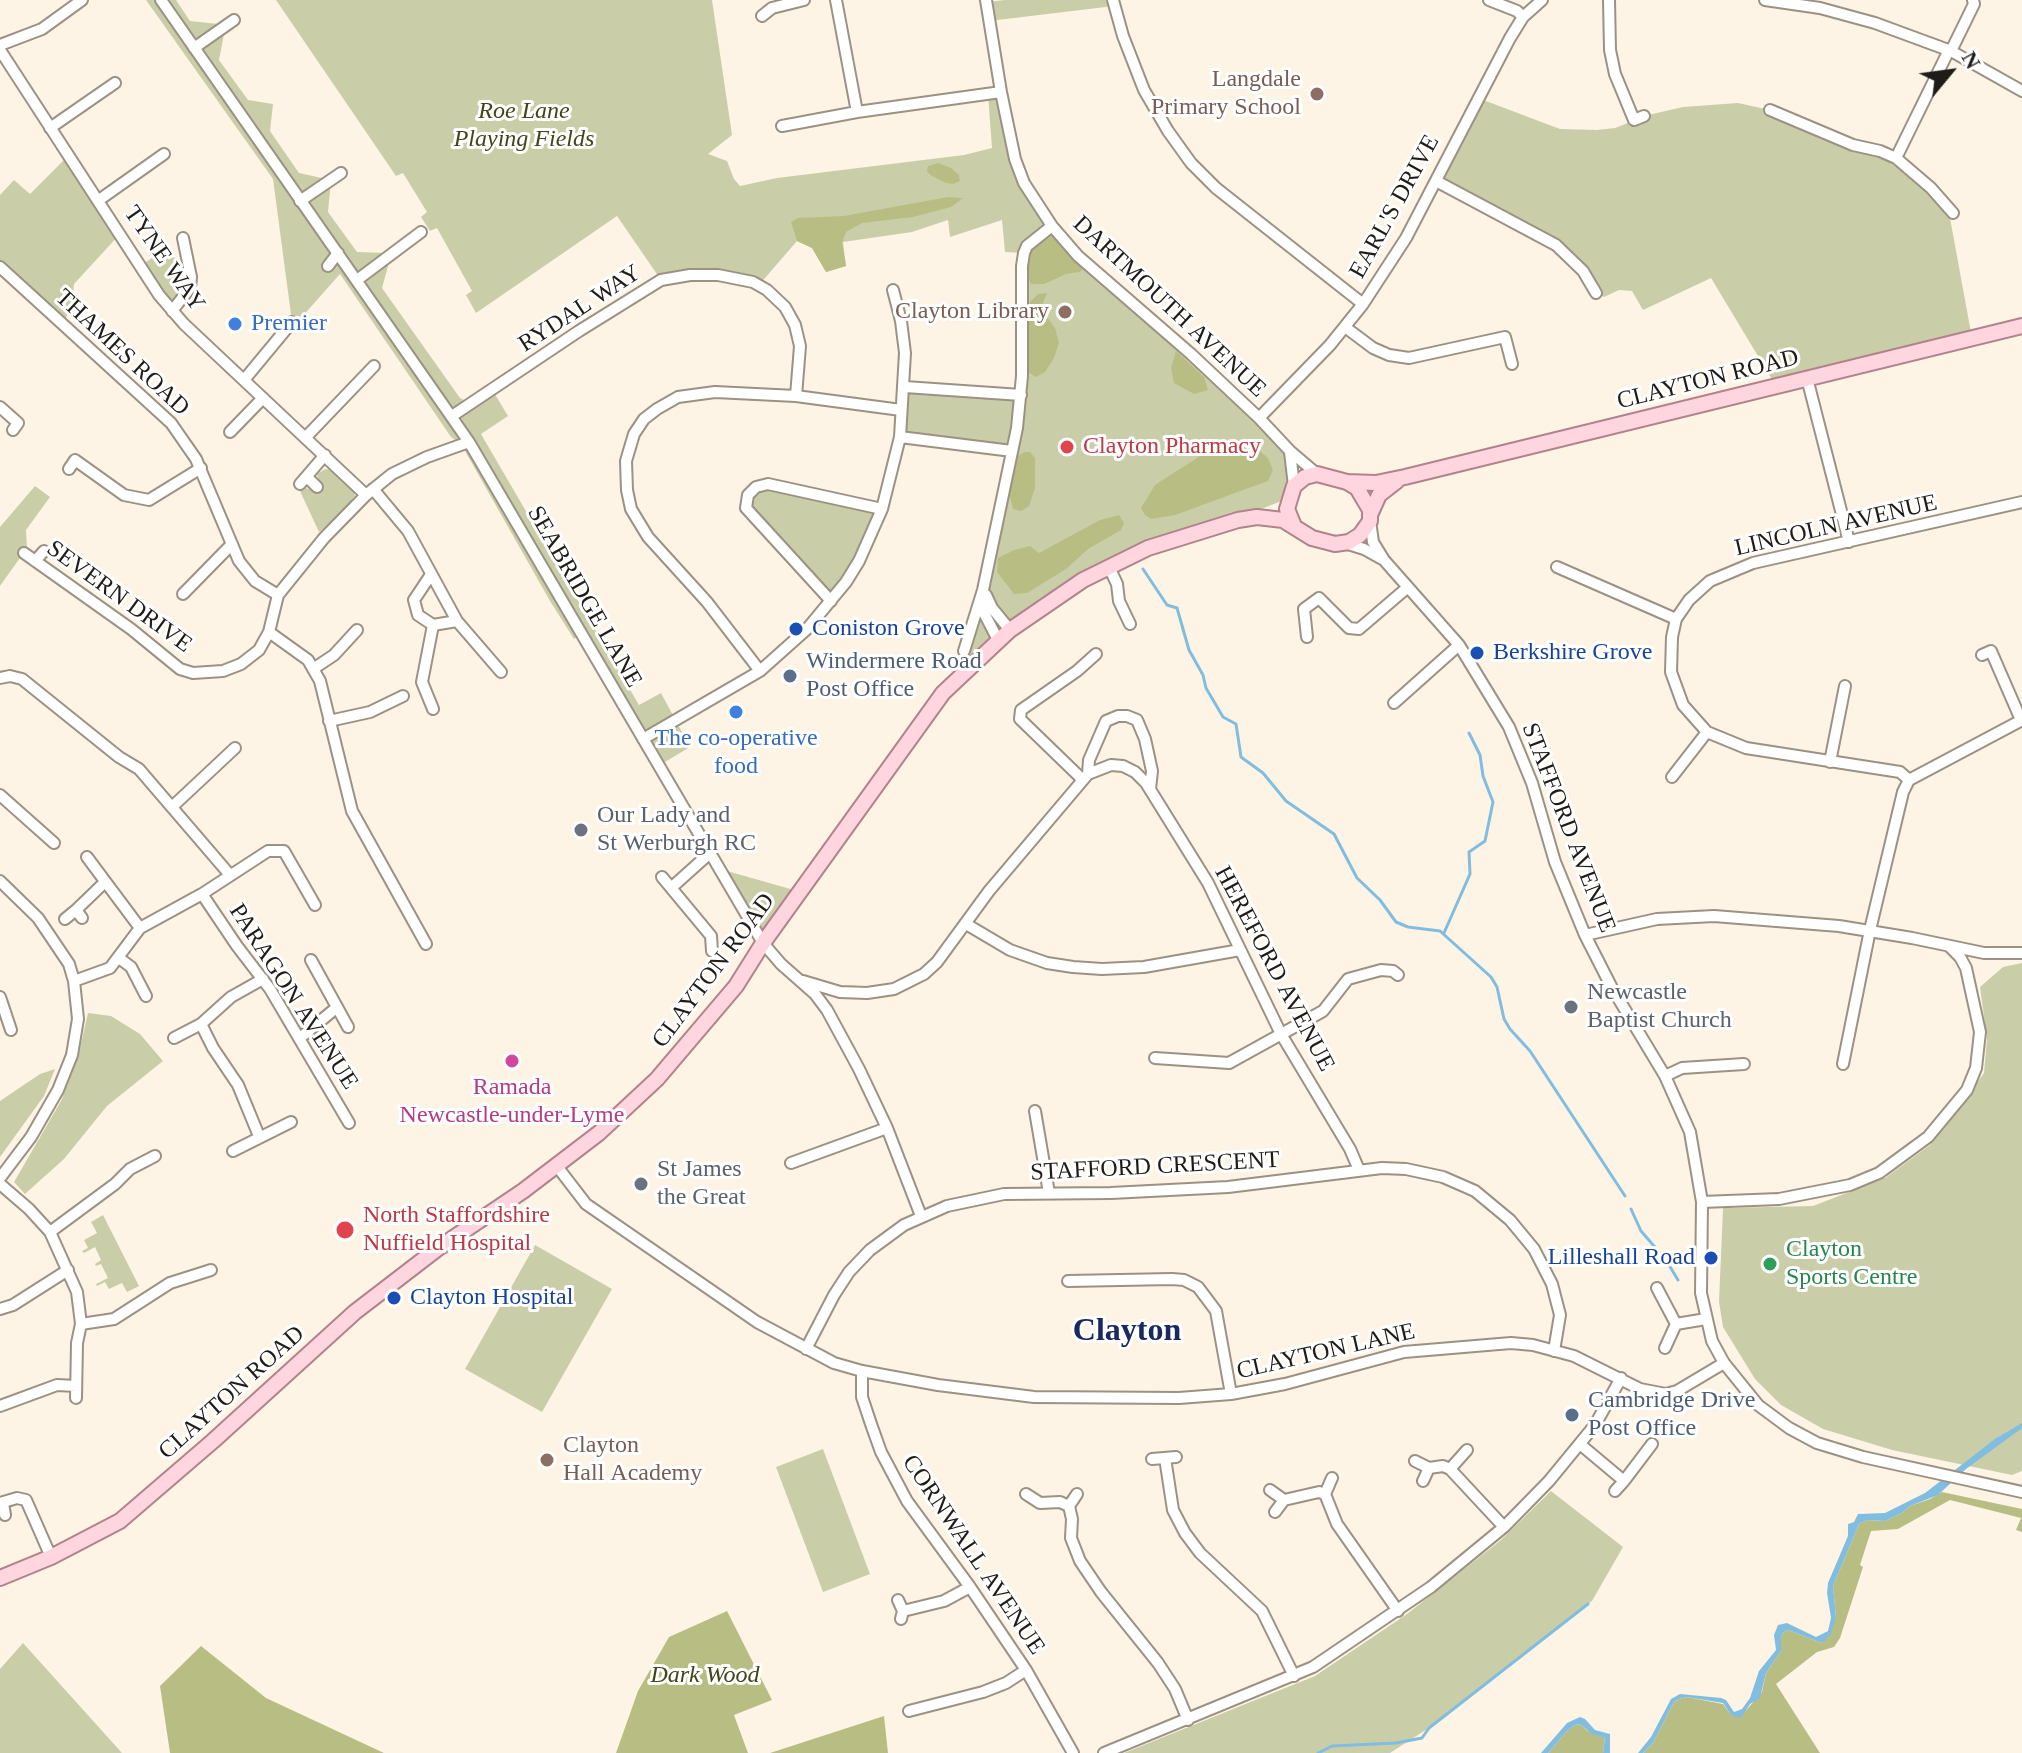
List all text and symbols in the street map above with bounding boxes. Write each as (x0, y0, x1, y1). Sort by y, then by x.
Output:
north arrow (1910, 32, 1990, 112)
text: N (1957, 47, 1986, 73)
place label: Langdale Primary School (1151, 66, 1301, 122)
marker: Langdale Primary School (1308, 85, 1326, 103)
park label: Roe Lane Playing Fields (454, 98, 594, 154)
street label: EARL'S DRIVE (1344, 130, 1446, 284)
street label: TYNE WAY (117, 201, 211, 317)
street label: DARTMOUTH AVENUE (1067, 210, 1271, 404)
street label: RYDAL WAY (514, 259, 646, 359)
street label: THAMES ROAD (49, 284, 195, 422)
place label: Clayton Library (895, 298, 1049, 326)
marker: Clayton Library (1056, 303, 1074, 321)
place label: Premier (251, 310, 327, 338)
marker: Premier (226, 315, 244, 333)
street label: CLAYTON ROAD (1614, 344, 1802, 416)
place label: Clayton Pharmacy (1083, 433, 1261, 461)
marker: Clayton Pharmacy (1058, 438, 1076, 456)
street label: LINCOLN AVENUE (1732, 489, 1940, 563)
street label: SEABRIDGE LANE (520, 501, 648, 693)
street label: SEVERN DRIVE (41, 535, 197, 659)
place label: Coniston Grove (812, 615, 965, 643)
marker: Coniston Grove (787, 620, 805, 638)
place label: Berkshire Grove (1493, 639, 1652, 667)
marker: Berkshire Grove (1468, 644, 1486, 662)
place label: Windermere Road Post Office (806, 648, 982, 704)
marker: Windermere Road Post Office (781, 667, 799, 685)
marker: The co-operative food (727, 703, 745, 721)
street label: STAFFORD AVENUE (1515, 719, 1621, 937)
place label: The co-operative food (654, 725, 818, 781)
place label: Our Lady and St Werburgh RC (597, 802, 756, 858)
marker: Our Lady and St Werburgh RC (572, 821, 590, 839)
street label: HEREFORD AVENUE (1208, 861, 1340, 1077)
street label: CLAYTON ROAD (647, 888, 781, 1054)
street label: PARAGON AVENUE (222, 899, 364, 1095)
place label: Newcastle Baptist Church (1587, 979, 1732, 1035)
marker: Newcastle Baptist Church (1562, 998, 1580, 1016)
marker: Ramada Newcastle-under-Lyme (503, 1052, 521, 1070)
place label: Ramada Newcastle-under-Lyme (400, 1074, 624, 1130)
street label: STAFFORD CRESCENT (1030, 1146, 1280, 1188)
place label: St James the Great (657, 1156, 746, 1212)
marker: St James the Great (632, 1175, 650, 1193)
place label: North Staffordshire Nuffield Hospital (363, 1202, 550, 1258)
marker: North Staffordshire Nuffield Hospital (334, 1219, 356, 1241)
place label: Clayton Sports Centre (1786, 1236, 1917, 1292)
place label: Lilleshall Road (1548, 1244, 1695, 1272)
marker: Lilleshall Road (1702, 1249, 1720, 1267)
marker: Clayton Sports Centre (1761, 1255, 1779, 1273)
place label: Clayton Hospital (410, 1284, 573, 1312)
marker: Clayton Hospital (385, 1289, 403, 1307)
district label: Clayton (1073, 1313, 1181, 1351)
street label: CLAYTON LANE (1234, 1317, 1418, 1387)
street label: CLAYTON ROAD (153, 1320, 311, 1466)
place label: Cambridge Drive Post Office (1588, 1387, 1755, 1443)
marker: Cambridge Drive Post Office (1563, 1406, 1581, 1424)
place label: Clayton Hall Academy (563, 1432, 702, 1488)
street label: CORNWALL AVENUE (895, 1450, 1051, 1660)
marker: Clayton Hall Academy (538, 1451, 556, 1469)
park label: Dark Wood (650, 1662, 760, 1690)

